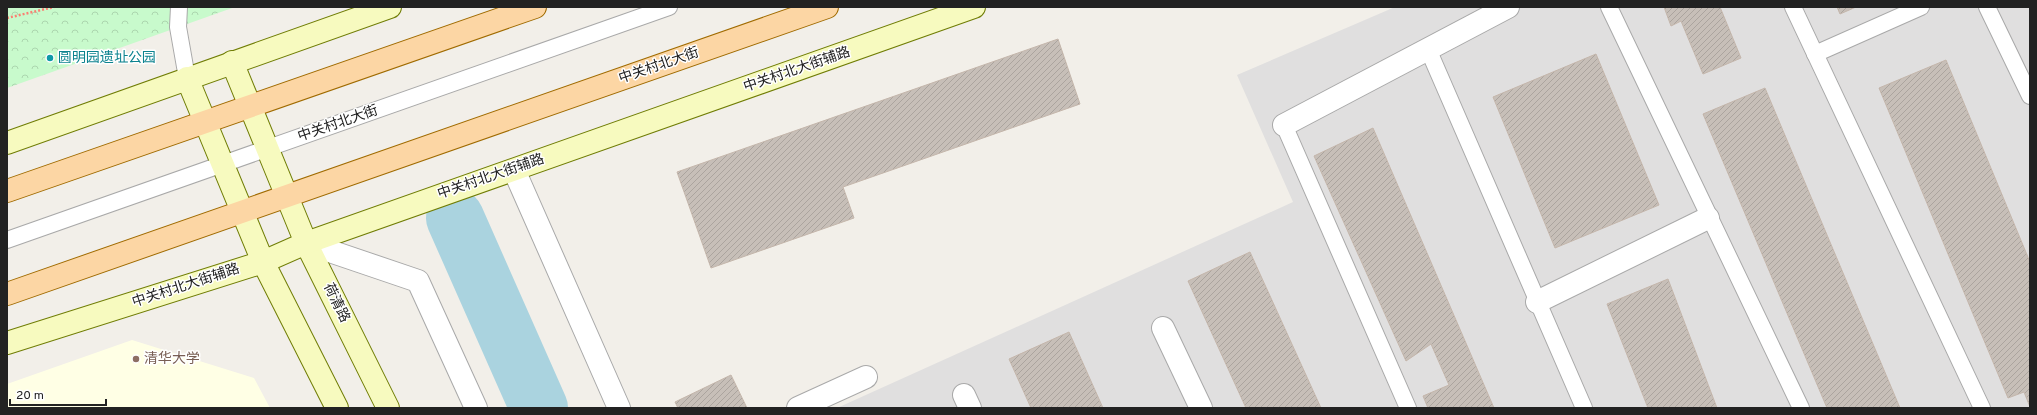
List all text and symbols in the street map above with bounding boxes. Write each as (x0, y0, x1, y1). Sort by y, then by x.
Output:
street label: 中关村北大街 (616, 43, 701, 88)
street label: 中关村北大街辅路 (741, 43, 853, 96)
place label: 圆明园遗址公园 (58, 50, 156, 67)
marker: 圆明园遗址公园 (45, 53, 55, 63)
street label: 中关村北大街 (295, 101, 380, 146)
street label: 中关村北大街辅路 (435, 150, 547, 203)
street label: 中关村北大街辅路 (130, 260, 242, 311)
street label: 荷清路 (319, 280, 353, 326)
place label: 清华大学 (144, 350, 200, 368)
marker: 清华大学 (131, 354, 141, 364)
scale bar (10, 381, 106, 407)
text: 20 m (16, 388, 44, 404)

